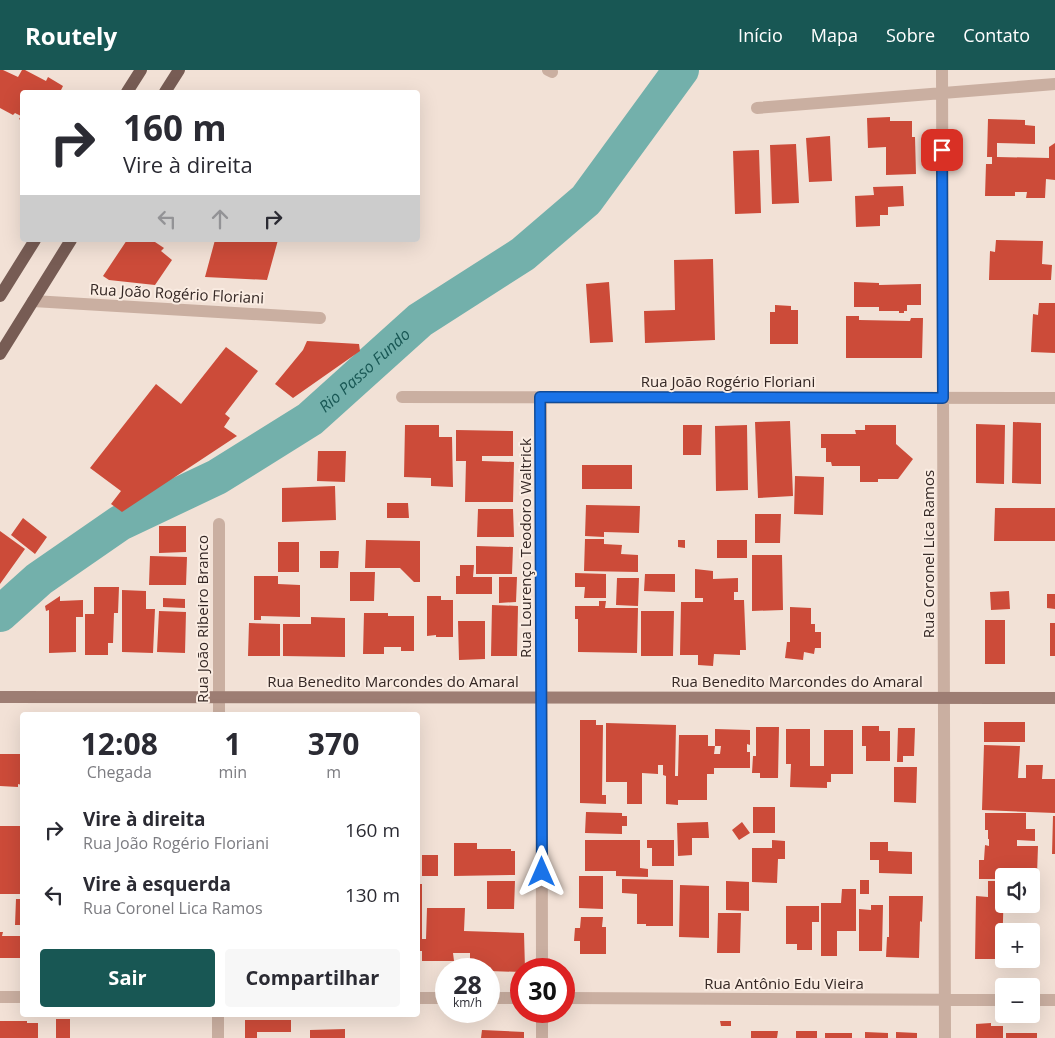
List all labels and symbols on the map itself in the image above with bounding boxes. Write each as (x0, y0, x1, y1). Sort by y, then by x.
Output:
pin (921, 129, 963, 171)
street label: Rua João Rogério Floriani (89, 278, 265, 308)
water label: Rio Passo Fundo (314, 323, 415, 417)
street label: Rua João Rogério Floriani (641, 371, 815, 391)
street label: Rua Lourenço Teodoro Waltrick (515, 438, 535, 658)
street label: Rua Coronel Lica Ramos (918, 470, 938, 638)
street label: Rua João Ribeiro Branco (192, 535, 212, 703)
street label: Rua Benedito Marcondes do Amaral (267, 671, 519, 691)
street label: Rua Benedito Marcondes do Amaral (671, 671, 923, 691)
position arrow (515, 845, 567, 897)
speed limit sign: 30 (510, 958, 575, 1023)
street label: Rua Antônio Edu Vieira (704, 973, 864, 993)

